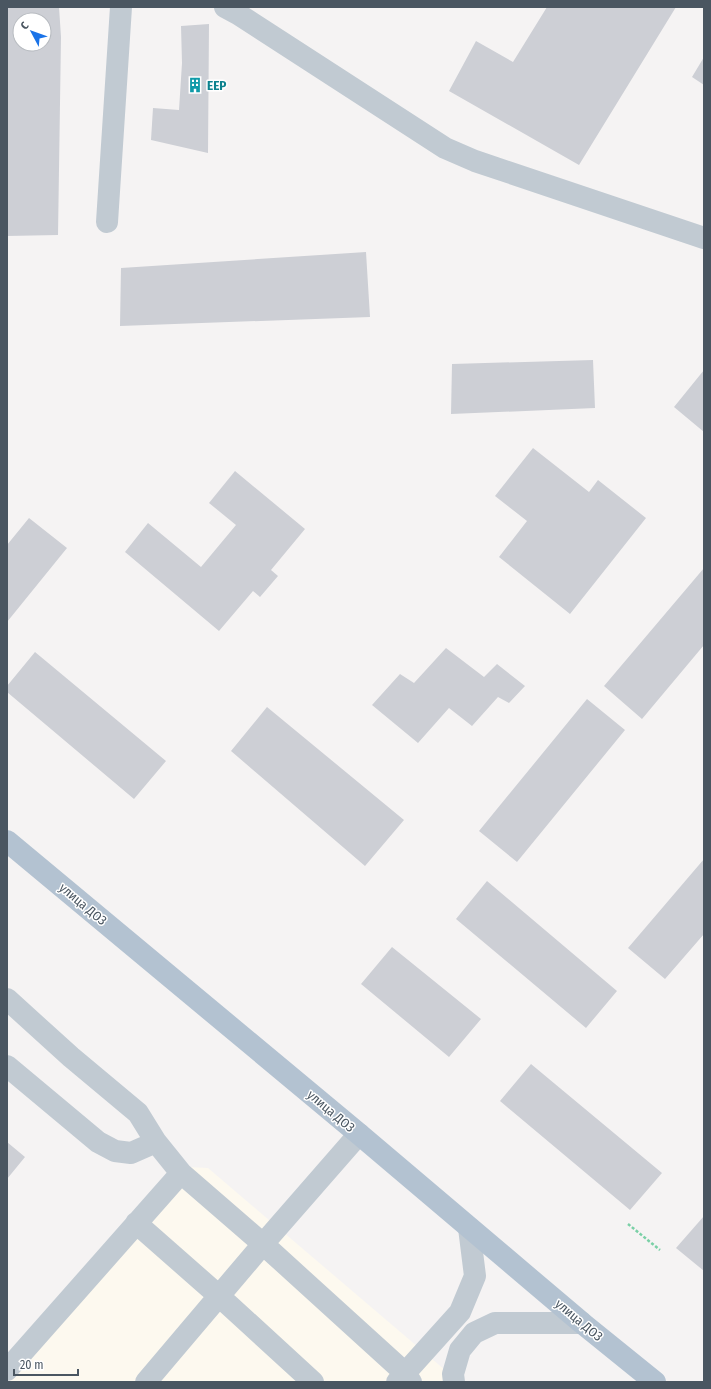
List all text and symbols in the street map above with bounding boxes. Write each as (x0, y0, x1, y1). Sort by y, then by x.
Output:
north arrow (12, 12, 52, 52)
text: С (18, 19, 32, 32)
building icon: EEP (186, 76, 204, 94)
place label: EEP (207, 78, 226, 93)
street label: улица ДОЗ (56, 880, 110, 928)
street label: улица ДОЗ (304, 1087, 358, 1135)
street label: улица ДОЗ (552, 1296, 606, 1344)
scale bar (14, 1351, 78, 1377)
text: 20 m (20, 1358, 44, 1372)

